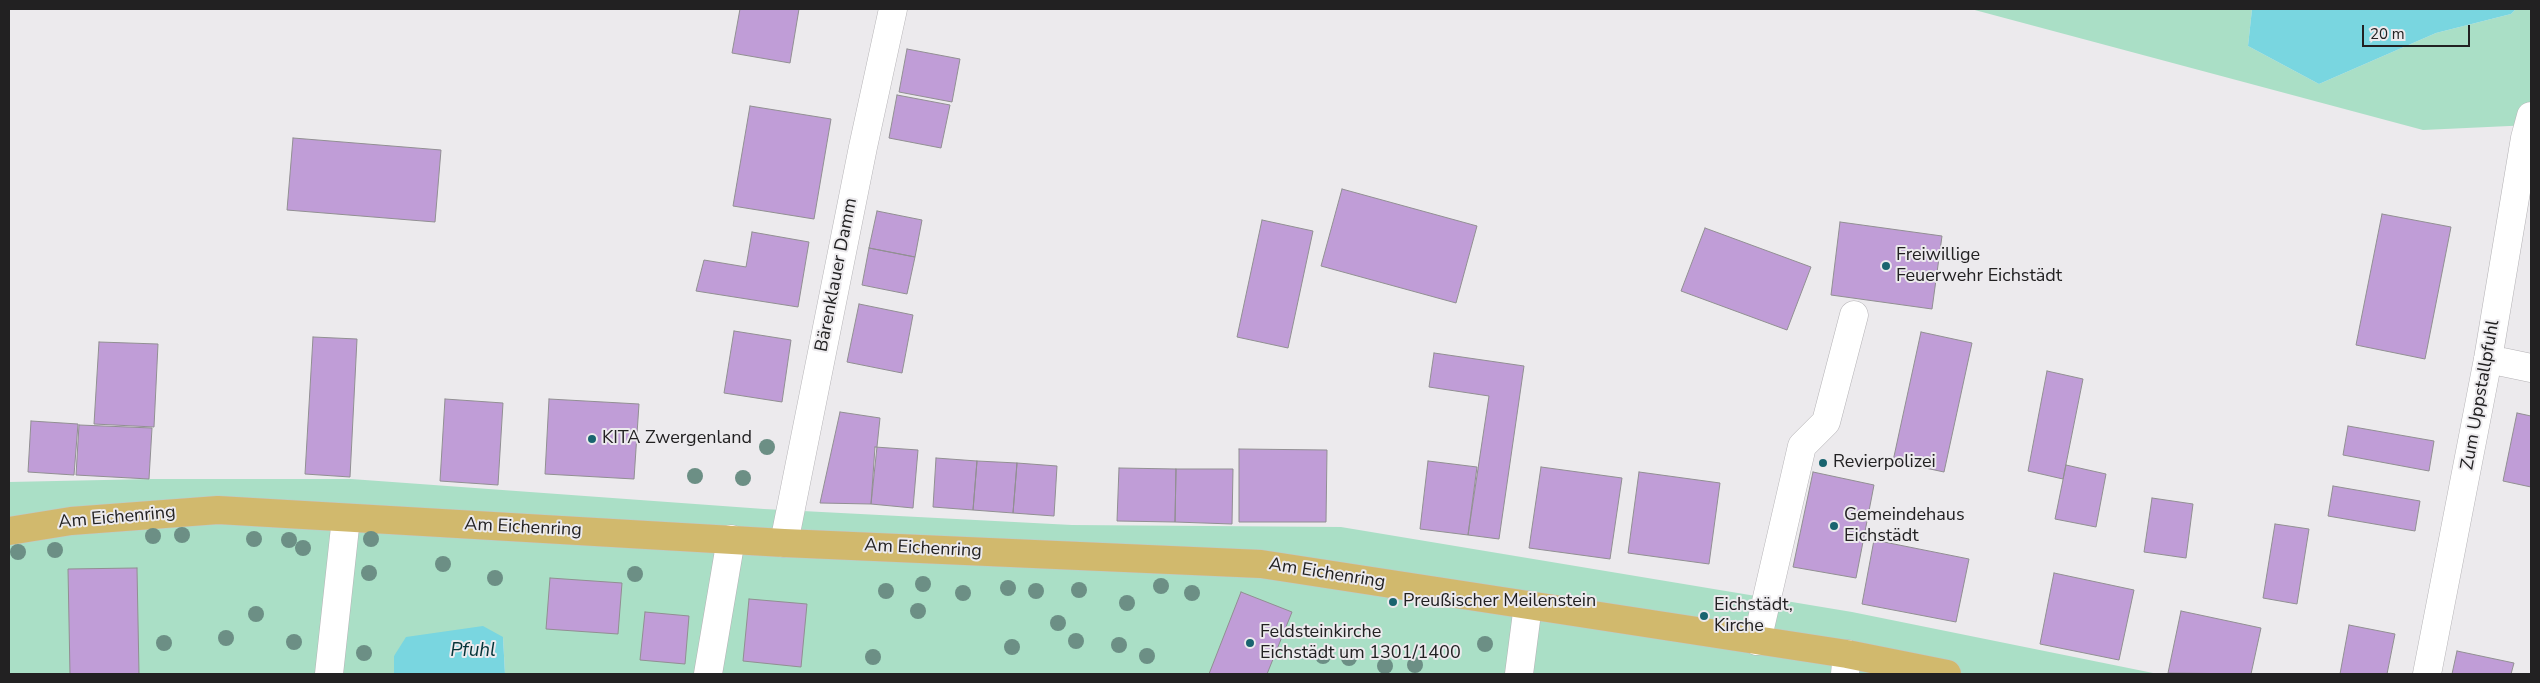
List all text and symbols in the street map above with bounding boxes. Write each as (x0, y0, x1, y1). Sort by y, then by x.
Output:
scale bar (2365, 15, 2472, 47)
text: 20 m (2370, 24, 2405, 44)
street label: Bärenklauer Damm (812, 196, 862, 354)
place label: Freiwillige Feuerwehr Eichstädt (1896, 245, 2062, 288)
marker: Freiwillige Feuerwehr Eichstädt (1880, 260, 1892, 272)
street label: Zum Uppstallpfuhl (2457, 318, 2505, 472)
place label: KITA Zwergenland (602, 428, 752, 450)
marker: KITA Zwergenland (586, 433, 598, 445)
place label: Revierpolizei (1833, 452, 1936, 474)
marker: Revierpolizei (1817, 457, 1829, 469)
street label: Am Eichenring (57, 502, 177, 534)
place label: Gemeindehaus Eichstädt (1844, 505, 1965, 548)
street label: Am Eichenring (464, 514, 582, 542)
marker: Gemeindehaus Eichstädt (1828, 520, 1840, 532)
street label: Am Eichenring (864, 535, 982, 563)
street label: Am Eichenring (1267, 554, 1387, 594)
place label: Preußischer Meilenstein (1403, 591, 1596, 613)
place label: Eichstädt, Kirche (1714, 595, 1793, 638)
marker: Preußischer Meilenstein (1387, 596, 1399, 608)
marker: Eichstädt, Kirche (1698, 610, 1710, 622)
place label: Feldsteinkirche Eichstädt um 1301/1400 (1260, 622, 1461, 664)
marker: Feldsteinkirche Eichstädt um 1301/1400 (1244, 637, 1256, 649)
water label: Pfuhl (450, 640, 496, 662)

